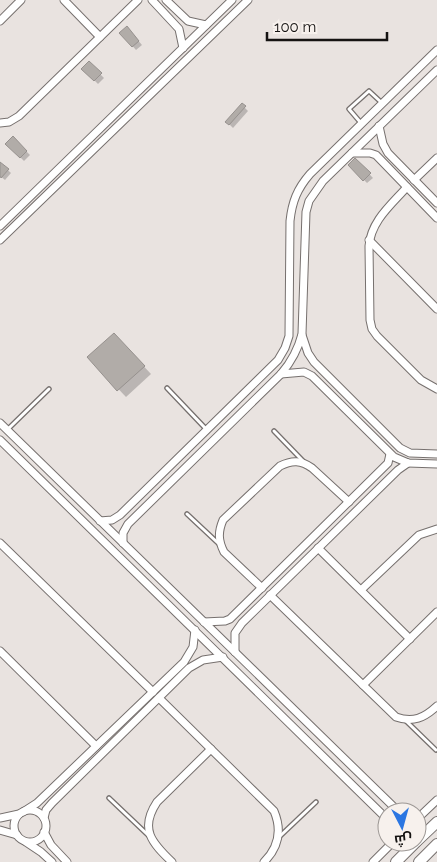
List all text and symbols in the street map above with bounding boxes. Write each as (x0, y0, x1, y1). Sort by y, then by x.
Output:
scale bar (267, 10, 387, 42)
text: 100 m (274, 18, 316, 36)
north arrow (377, 802, 427, 852)
text: ش (393, 830, 413, 849)

